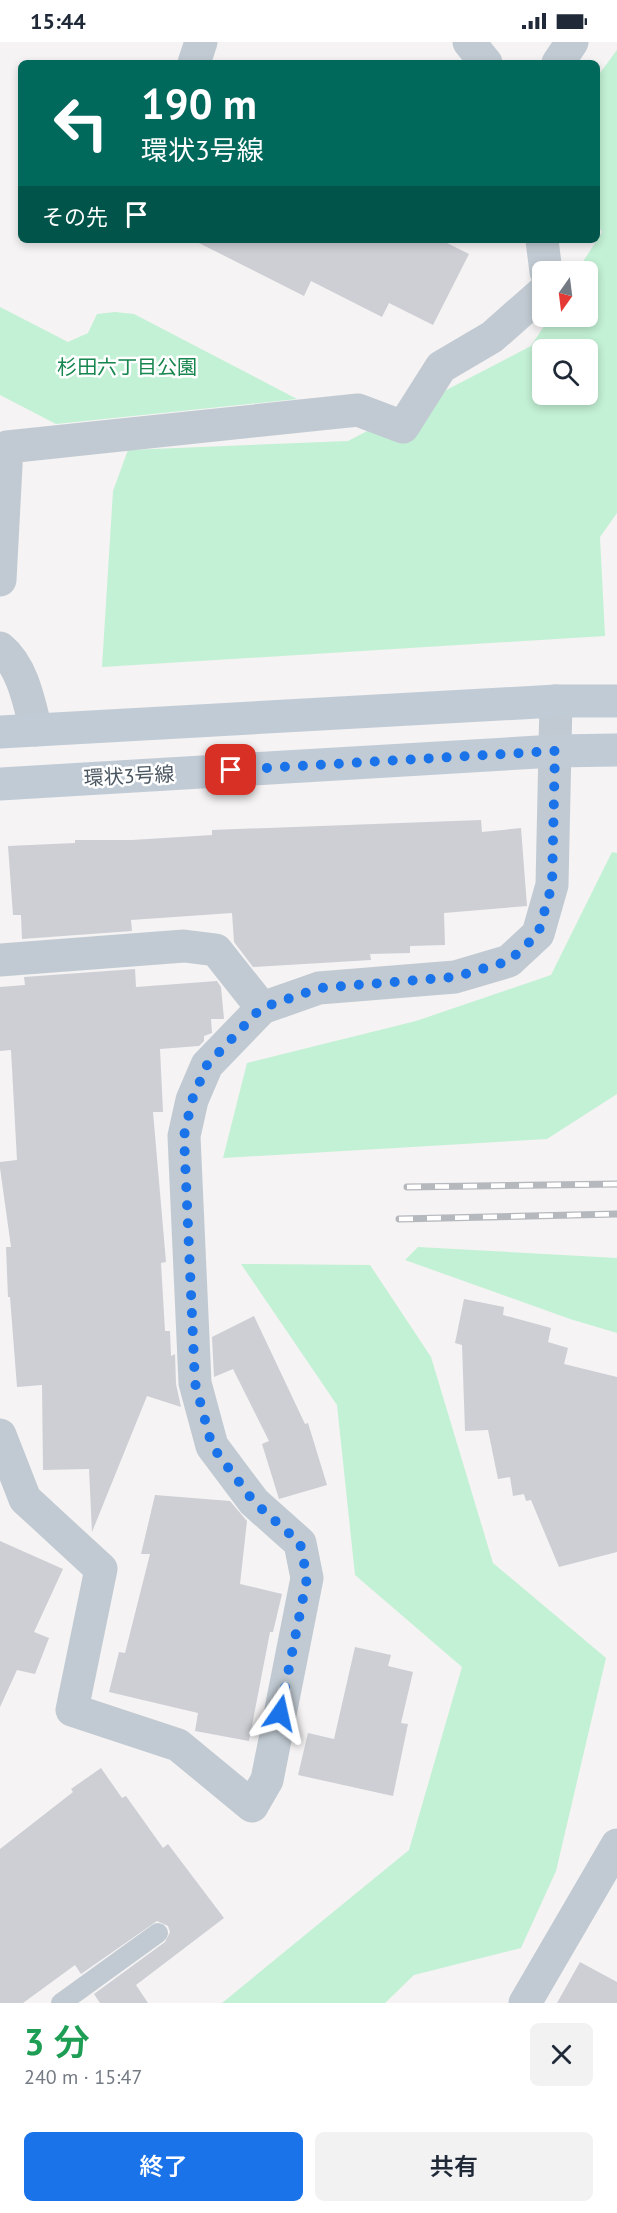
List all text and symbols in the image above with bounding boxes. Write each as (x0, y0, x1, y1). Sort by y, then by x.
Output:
text: 15:44 (30, 7, 86, 35)
text: 190 m (141, 76, 257, 131)
icon: left (42, 84, 120, 162)
text: 環状3号線 (141, 133, 264, 167)
icon: arrive (120, 198, 153, 231)
text: その先 (42, 203, 108, 231)
north arrow (532, 261, 598, 327)
map controls (532, 261, 598, 405)
button: search (532, 339, 598, 405)
park label: 杉田六丁目公園 (57, 354, 197, 380)
pin (205, 744, 256, 795)
icon: arrive (214, 753, 247, 786)
street label: 環状3号線 (83, 761, 175, 791)
position arrow (248, 1681, 312, 1745)
text: 3 分 (24, 2018, 90, 2065)
button: close (530, 2023, 593, 2086)
text: 240 m · 15:47 (24, 2064, 142, 2090)
button: 終了 (24, 2132, 303, 2201)
button: 共有 (315, 2132, 593, 2201)

